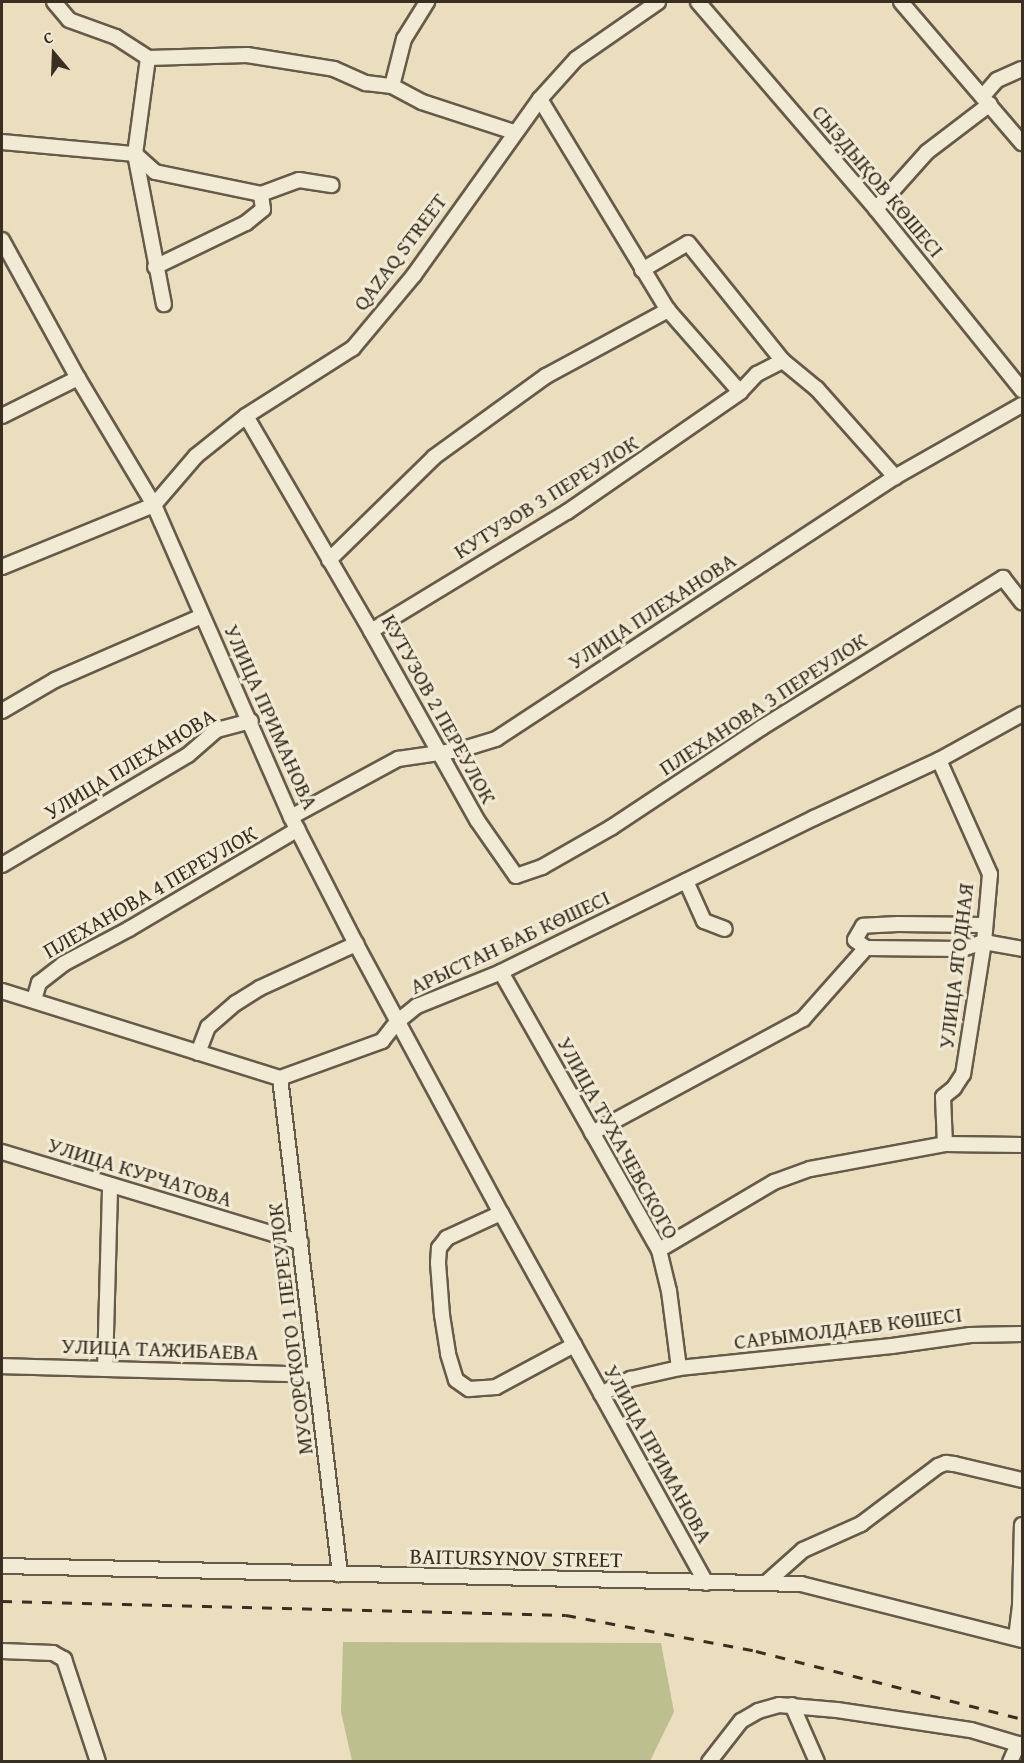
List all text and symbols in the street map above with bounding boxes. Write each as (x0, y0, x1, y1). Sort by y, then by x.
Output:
north arrow (24, 24, 84, 84)
text: С (40, 24, 56, 50)
street label: СЫЗДЫҚОВ КӨШЕСІ (806, 99, 950, 263)
street label: QAZAQ STREET (347, 188, 453, 316)
street label: КУТУЗОВ 3 ПЕРЕУЛОК (449, 429, 643, 565)
street label: УЛИЦА ПЛЕХАНОВА (563, 547, 741, 675)
street label: КУТУЗОВ 2 ПЕРЕУЛОК (376, 610, 502, 808)
street label: УЛИЦА ПРИМАНОВА (218, 620, 324, 814)
street label: ПЛЕХАНОВА 3 ПЕРЕУЛОК (654, 627, 872, 781)
street label: УЛИЦА ПЛЕХАНОВА (40, 703, 220, 825)
street label: ПЛЕХАНОВА 4 ПЕРЕУЛОК (38, 820, 262, 964)
street label: УЛИЦА ЯГОДНАЯ (933, 882, 979, 1050)
street label: АРЫСТАН БАБ КӨШЕСІ (406, 884, 614, 1000)
street label: УЛИЦА ТУХАЧЕВСКОГО (551, 1032, 685, 1244)
street label: УЛИЦА КУРЧАТОВА (45, 1131, 235, 1213)
street label: МУСОРСКОГО 1 ПЕРЕУЛОК (261, 1202, 319, 1456)
street label: САРЫМОЛДАЕВ КӨШЕСІ (732, 1301, 964, 1355)
street label: УЛИЦА ТАЖИБАЕВА (61, 1332, 259, 1366)
street label: УЛИЦА ПРИМАНОВА (598, 1360, 718, 1548)
street label: BAITURSYNOV STREET (409, 1543, 623, 1573)

